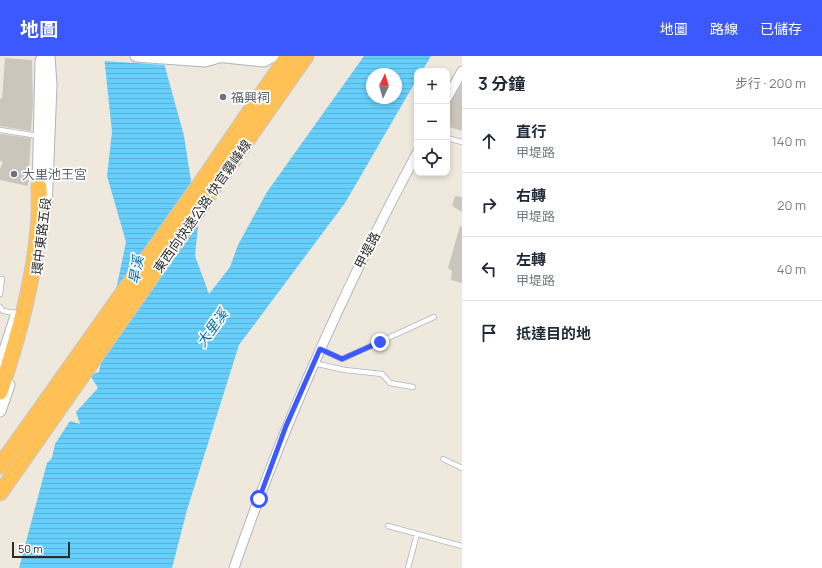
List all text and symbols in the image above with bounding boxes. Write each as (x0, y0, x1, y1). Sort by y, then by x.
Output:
text: 地圖 (20, 16, 58, 42)
text: 地圖 (660, 19, 688, 38)
text: 路線 (710, 19, 738, 38)
text: 已儲存 (760, 19, 802, 38)
north arrow (366, 68, 402, 104)
map controls (414, 68, 450, 176)
button: + (414, 68, 450, 104)
text: 3 分鐘 (478, 72, 525, 95)
text: 步行 · 200 m (735, 74, 806, 92)
place label: 福興祠 (231, 88, 270, 106)
marker: 福興祠 (218, 92, 228, 102)
button: − (414, 104, 450, 140)
text: 直行 (516, 121, 546, 142)
icon: ahead (478, 130, 500, 152)
text: 140 m (772, 132, 806, 150)
street label: 東西向快速公路 快官霧峰線 (149, 136, 255, 276)
button: locate (414, 140, 450, 176)
text: 甲堤路 (516, 143, 555, 161)
place label: 大里池王宮 (22, 165, 87, 183)
marker: 大里池王宮 (9, 169, 19, 179)
text: 右轉 (516, 185, 546, 206)
icon: right (478, 194, 500, 216)
street label: 環中東路五段 (27, 196, 55, 276)
text: 20 m (777, 196, 806, 214)
text: 甲堤路 (516, 207, 555, 225)
street label: 甲堤路 (350, 229, 384, 271)
text: 左轉 (516, 249, 546, 270)
water label: 旱溪 (124, 253, 148, 285)
icon: left (478, 258, 500, 280)
text: 40 m (777, 260, 806, 278)
text: 甲堤路 (516, 271, 555, 289)
water label: 大里溪 (192, 304, 233, 350)
icon: arrive (478, 322, 500, 344)
text: 抵達目的地 (516, 323, 591, 344)
route end (371, 333, 389, 351)
route start (250, 490, 268, 508)
scale bar (12, 540, 70, 559)
text: 50 m (18, 541, 43, 556)

